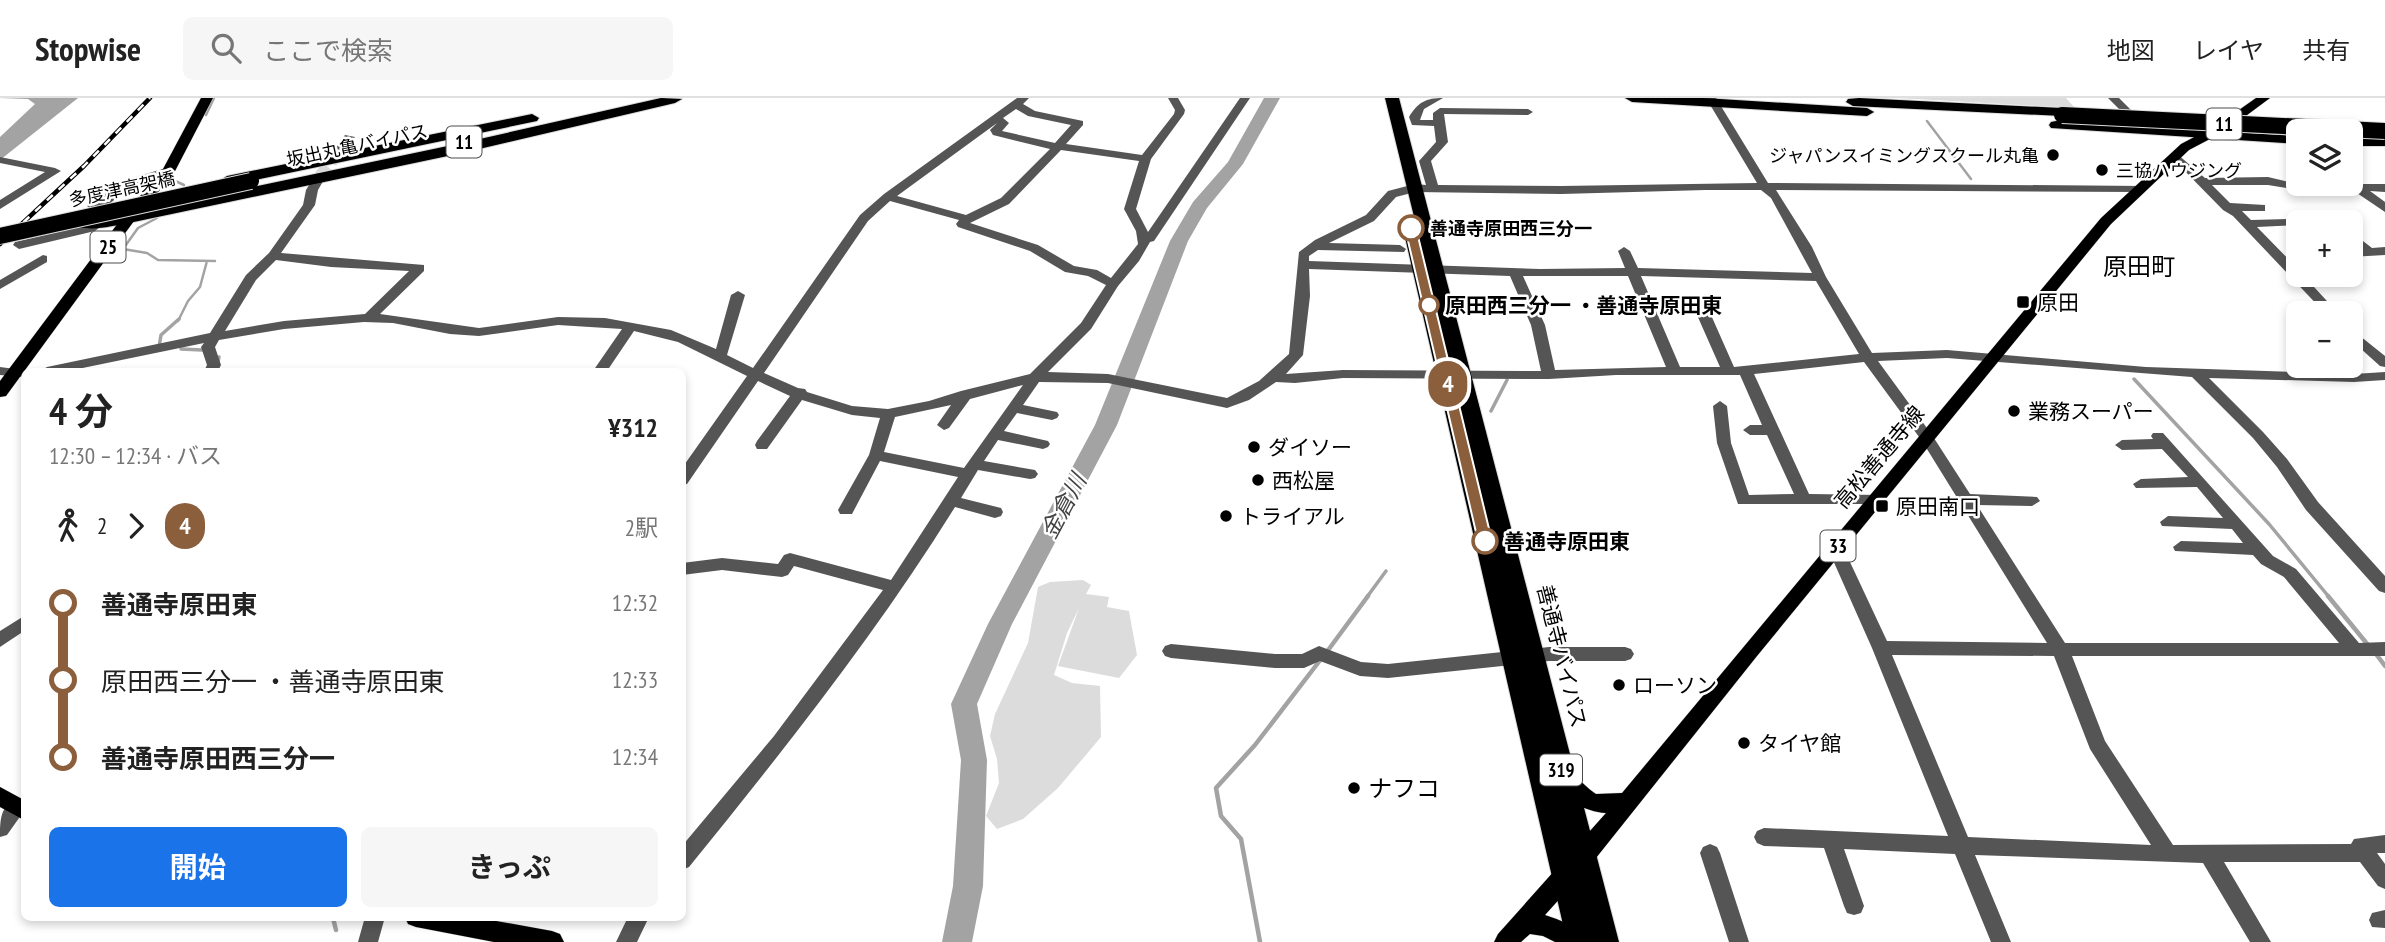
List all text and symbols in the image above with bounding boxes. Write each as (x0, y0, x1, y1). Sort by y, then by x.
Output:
search box (183, 17, 673, 80)
text: Stopwise (35, 27, 141, 70)
icon: search (207, 29, 245, 67)
text: ここで検索 (263, 34, 393, 67)
text: 地図 (2107, 35, 2155, 66)
text: レイヤ (2193, 35, 2264, 66)
text: 共有 (2302, 35, 2350, 66)
road number: 11 (2206, 108, 2242, 140)
street label: 坂出丸亀バイパス (284, 119, 430, 171)
map controls (2286, 119, 2363, 378)
button: layers (2286, 119, 2363, 196)
road number: 11 (447, 126, 482, 158)
place label: ジャパンスイミングスクール丸亀 (1769, 144, 2039, 167)
marker: ジャパンスイミングスクール丸亀 (2045, 147, 2061, 163)
place label: 三協ハウジング (2116, 159, 2242, 182)
marker: 三協ハウジング (2094, 162, 2110, 178)
street label: 多度津高架橋 (67, 167, 177, 211)
button: + (2286, 210, 2363, 287)
marker: 善通寺原田西三分一 (1398, 215, 1424, 241)
place label: 善通寺原田西三分一 (1430, 217, 1592, 240)
road number: 25 (90, 232, 126, 262)
district label: 原田町 (2103, 251, 2175, 282)
place label: 原田 (2037, 289, 2079, 316)
place label: 原田西三分一 ・善通寺原田東 (1445, 292, 1722, 319)
marker: 原田 (2015, 294, 2031, 310)
marker: 原田西三分一 ・善通寺原田東 (1419, 295, 1439, 315)
button: − (2286, 301, 2363, 378)
line badge: 4 (1425, 361, 1471, 407)
text: 4 (1442, 368, 1454, 399)
text: 4 分 (49, 386, 113, 435)
place label: 業務スーパー (2028, 398, 2154, 425)
street label: 高松善通寺線 (1828, 400, 1930, 514)
marker: 業務スーパー (2006, 403, 2022, 419)
text: ¥312 (608, 411, 658, 444)
place label: ダイソー (1268, 434, 1352, 461)
marker: ダイソー (1246, 439, 1262, 455)
text: 12:30 – 12:34 · バス (49, 441, 222, 470)
water label: 金倉川 (1034, 466, 1093, 543)
place label: 西松屋 (1272, 467, 1335, 494)
marker: 西松屋 (1250, 472, 1266, 488)
place label: 原田南口 (1896, 493, 1980, 520)
marker: 原田南口 (1874, 498, 1890, 514)
place label: トライアル (1240, 503, 1345, 530)
icon: walk (49, 507, 87, 545)
icon: forward (117, 507, 155, 545)
marker: トライアル (1218, 508, 1234, 524)
text: 4 (179, 510, 191, 541)
text: 2 (97, 511, 107, 540)
text: 2駅 (625, 513, 658, 542)
marker: 善通寺原田東 (1472, 528, 1498, 554)
place label: 善通寺原田東 (1504, 528, 1630, 555)
road number: 33 (1820, 530, 1856, 561)
street label: 善通寺バイパス (1531, 582, 1593, 730)
text: 善通寺原田東 (101, 588, 257, 621)
text: 12:32 (612, 588, 658, 617)
text: 原田西三分一 ・善通寺原田東 (101, 665, 445, 698)
text: 12:33 (612, 665, 658, 694)
place label: ローソン (1633, 672, 1717, 699)
marker: ローソン (1611, 677, 1627, 693)
place label: タイヤ館 (1758, 730, 1841, 757)
marker: タイヤ館 (1736, 735, 1752, 751)
text: 善通寺原田西三分一 (101, 742, 335, 775)
text: 12:34 (612, 742, 658, 771)
road number: 319 (1540, 754, 1582, 786)
place label: ナフコ (1368, 773, 1440, 804)
marker: ナフコ (1346, 780, 1362, 796)
button: 開始 (49, 827, 347, 907)
button: きっぷ (361, 827, 658, 907)

